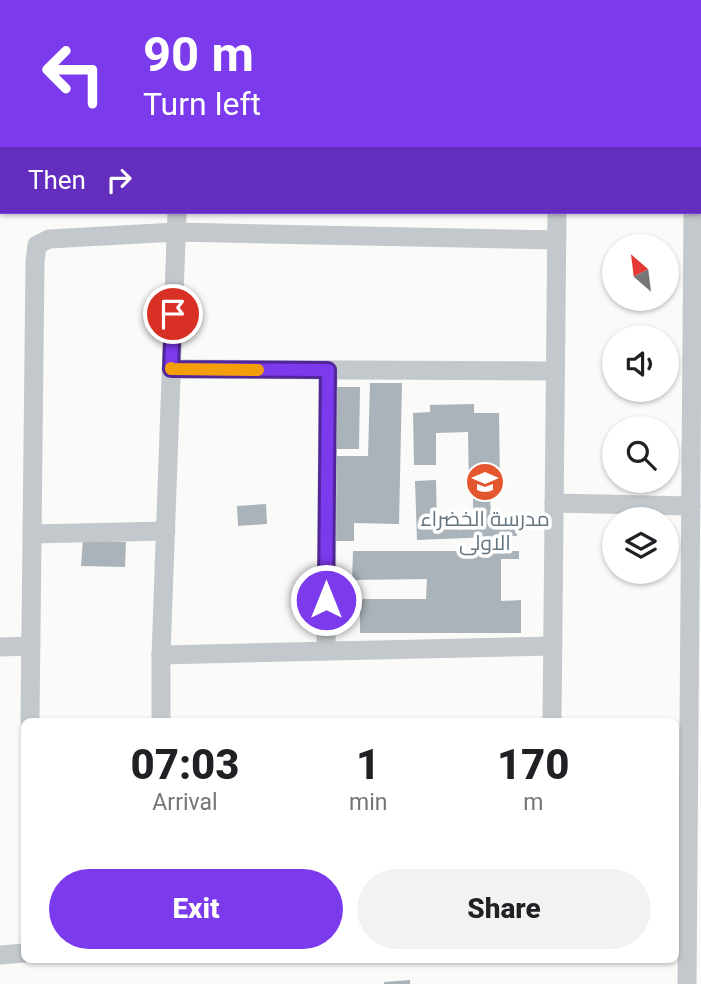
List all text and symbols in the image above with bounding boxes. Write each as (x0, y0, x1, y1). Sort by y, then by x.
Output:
text: 90 m (143, 26, 254, 83)
icon: left (28, 28, 119, 119)
text: Turn left (143, 85, 261, 123)
icon: right (100, 161, 138, 199)
text: Then (28, 165, 86, 195)
north arrow (602, 234, 679, 312)
map controls (602, 234, 679, 584)
pin (143, 284, 203, 344)
icon: arrive (154, 295, 192, 333)
button: sound (602, 325, 679, 402)
button: search (602, 416, 679, 493)
school or university icon: مدرسة الخضراء الاولى (464, 461, 506, 503)
place label: مدرسة الخضراء الاولى (420, 507, 550, 556)
button: layers (602, 507, 679, 584)
position arrow (289, 563, 363, 637)
text: 07:03 (130, 740, 240, 789)
text: 1 (356, 740, 380, 789)
text: 170 (497, 740, 570, 789)
text: Arrival (152, 789, 218, 816)
text: min (349, 789, 387, 816)
text: m (523, 789, 543, 816)
button: Exit (49, 869, 343, 949)
button: Share (357, 869, 651, 949)

